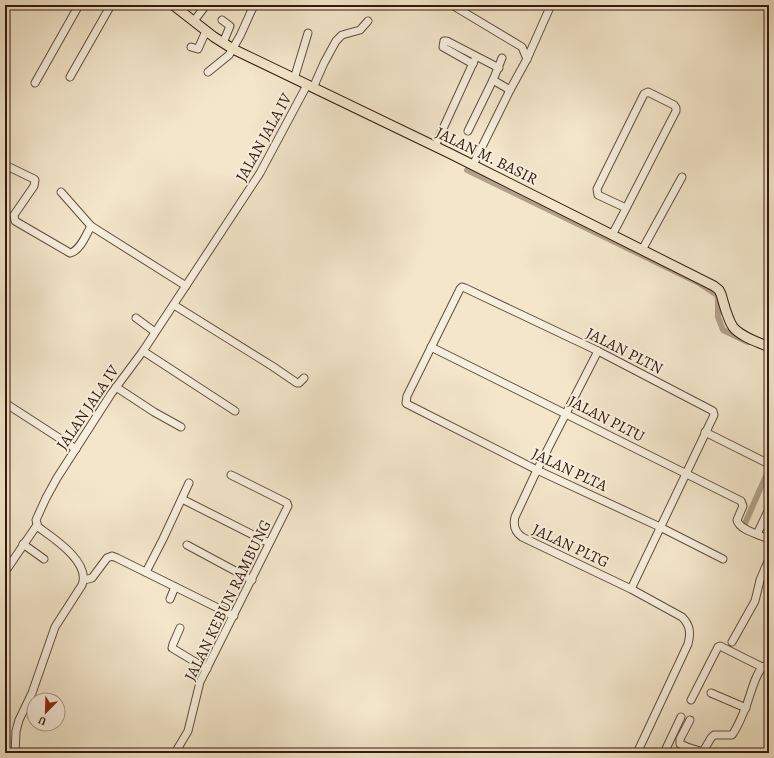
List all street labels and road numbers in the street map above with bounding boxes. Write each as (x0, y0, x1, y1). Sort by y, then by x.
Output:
street label: JALAN JALA IV (231, 89, 297, 186)
street label: JALAN M. BASIR (432, 122, 542, 190)
street label: JALAN PLTN (582, 322, 667, 380)
street label: JALAN JALA IV (51, 361, 124, 454)
street label: JALAN PLTU (565, 390, 649, 448)
street label: JALAN PLTA (528, 443, 611, 497)
street label: JALAN KEBUN RAMBUNG (179, 516, 277, 685)
street label: JALAN PLTG (529, 519, 613, 573)

